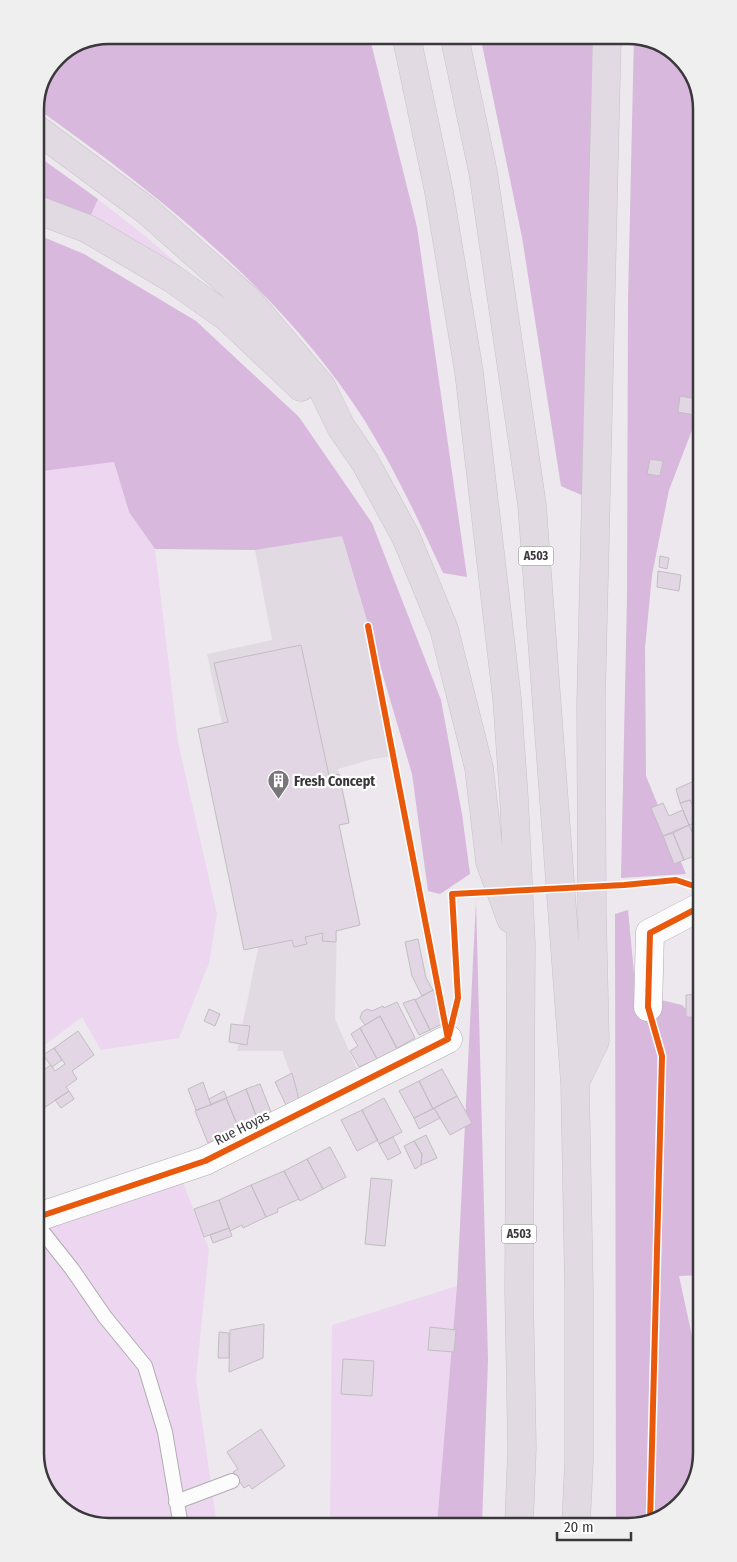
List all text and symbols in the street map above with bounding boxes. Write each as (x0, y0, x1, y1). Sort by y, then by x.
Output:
road number: A503 (518, 546, 554, 566)
building icon: Fresh Concept (266, 769, 290, 800)
place label: Fresh Concept (294, 773, 376, 790)
street label: Rue Hoyas (212, 1107, 272, 1149)
road number: A503 (502, 1224, 536, 1244)
scale bar (557, 1510, 631, 1542)
text: 20 m (564, 1518, 594, 1536)

